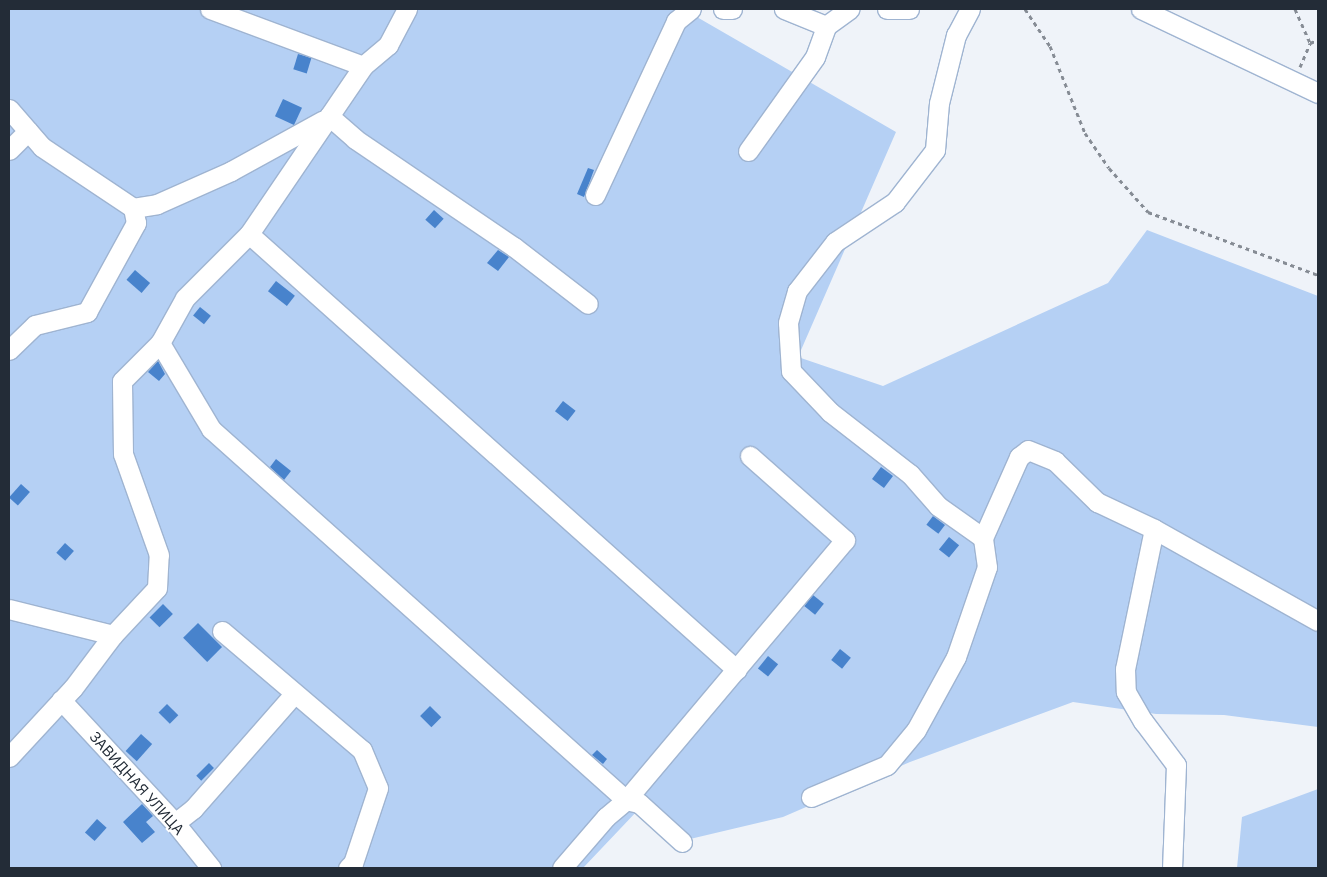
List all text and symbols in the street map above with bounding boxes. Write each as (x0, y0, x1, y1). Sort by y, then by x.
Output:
street label: ЗАВИДНАЯ УЛИЦА (86, 728, 188, 838)

